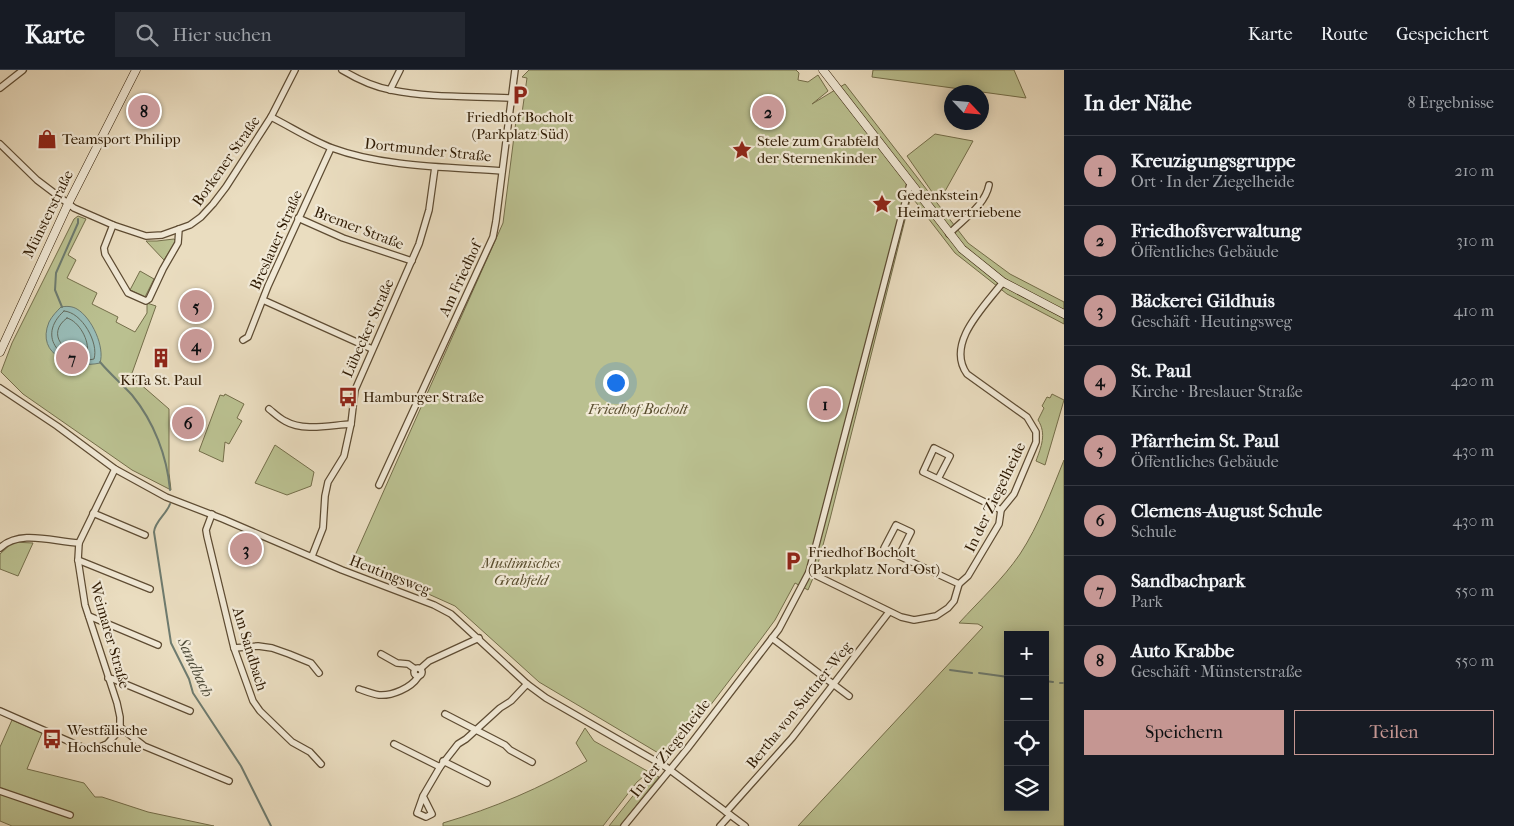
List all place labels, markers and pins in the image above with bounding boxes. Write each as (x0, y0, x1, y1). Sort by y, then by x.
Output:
parking icon: Friedhof Bocholt (Parkplatz Süd) (509, 84, 531, 106)
pin: 8 (128, 92, 160, 130)
pin: 2 (752, 93, 784, 131)
place label: Friedhof Bocholt (Parkplatz Süd) (466, 108, 574, 143)
shop icon: Teamsport Philipp (36, 128, 58, 150)
place label: Teamsport Philipp (62, 130, 181, 148)
place label: Stele zum Grabfeld der Sternenkinder (757, 132, 880, 167)
place icon: Stele zum Grabfeld der Sternenkinder (731, 139, 753, 161)
place label: Gedenkstein Heimatvertriebene (897, 186, 1022, 221)
place icon: Gedenkstein Heimatvertriebene (871, 193, 893, 215)
pin: 5 (180, 287, 212, 325)
pin: 4 (180, 326, 212, 364)
pin: 7 (56, 339, 88, 377)
building icon: KiTa St. Paul (150, 347, 172, 369)
place label: KiTa St. Paul (120, 371, 202, 389)
pin: 1 (809, 385, 841, 423)
bus stop icon: Hamburger Straße (337, 386, 359, 408)
place label: Hamburger Straße (363, 388, 484, 406)
pin: 6 (172, 404, 204, 442)
pin: 3 (230, 530, 262, 568)
place label: Friedhof Bocholt (Parkplatz Nord-Ost) (808, 543, 940, 578)
parking icon: Friedhof Bocholt (Parkplatz Nord-Ost) (782, 550, 804, 572)
place label: Westfälische Hochschule (66, 721, 148, 756)
bus stop icon: Westfälische Hochschule (41, 728, 63, 750)

